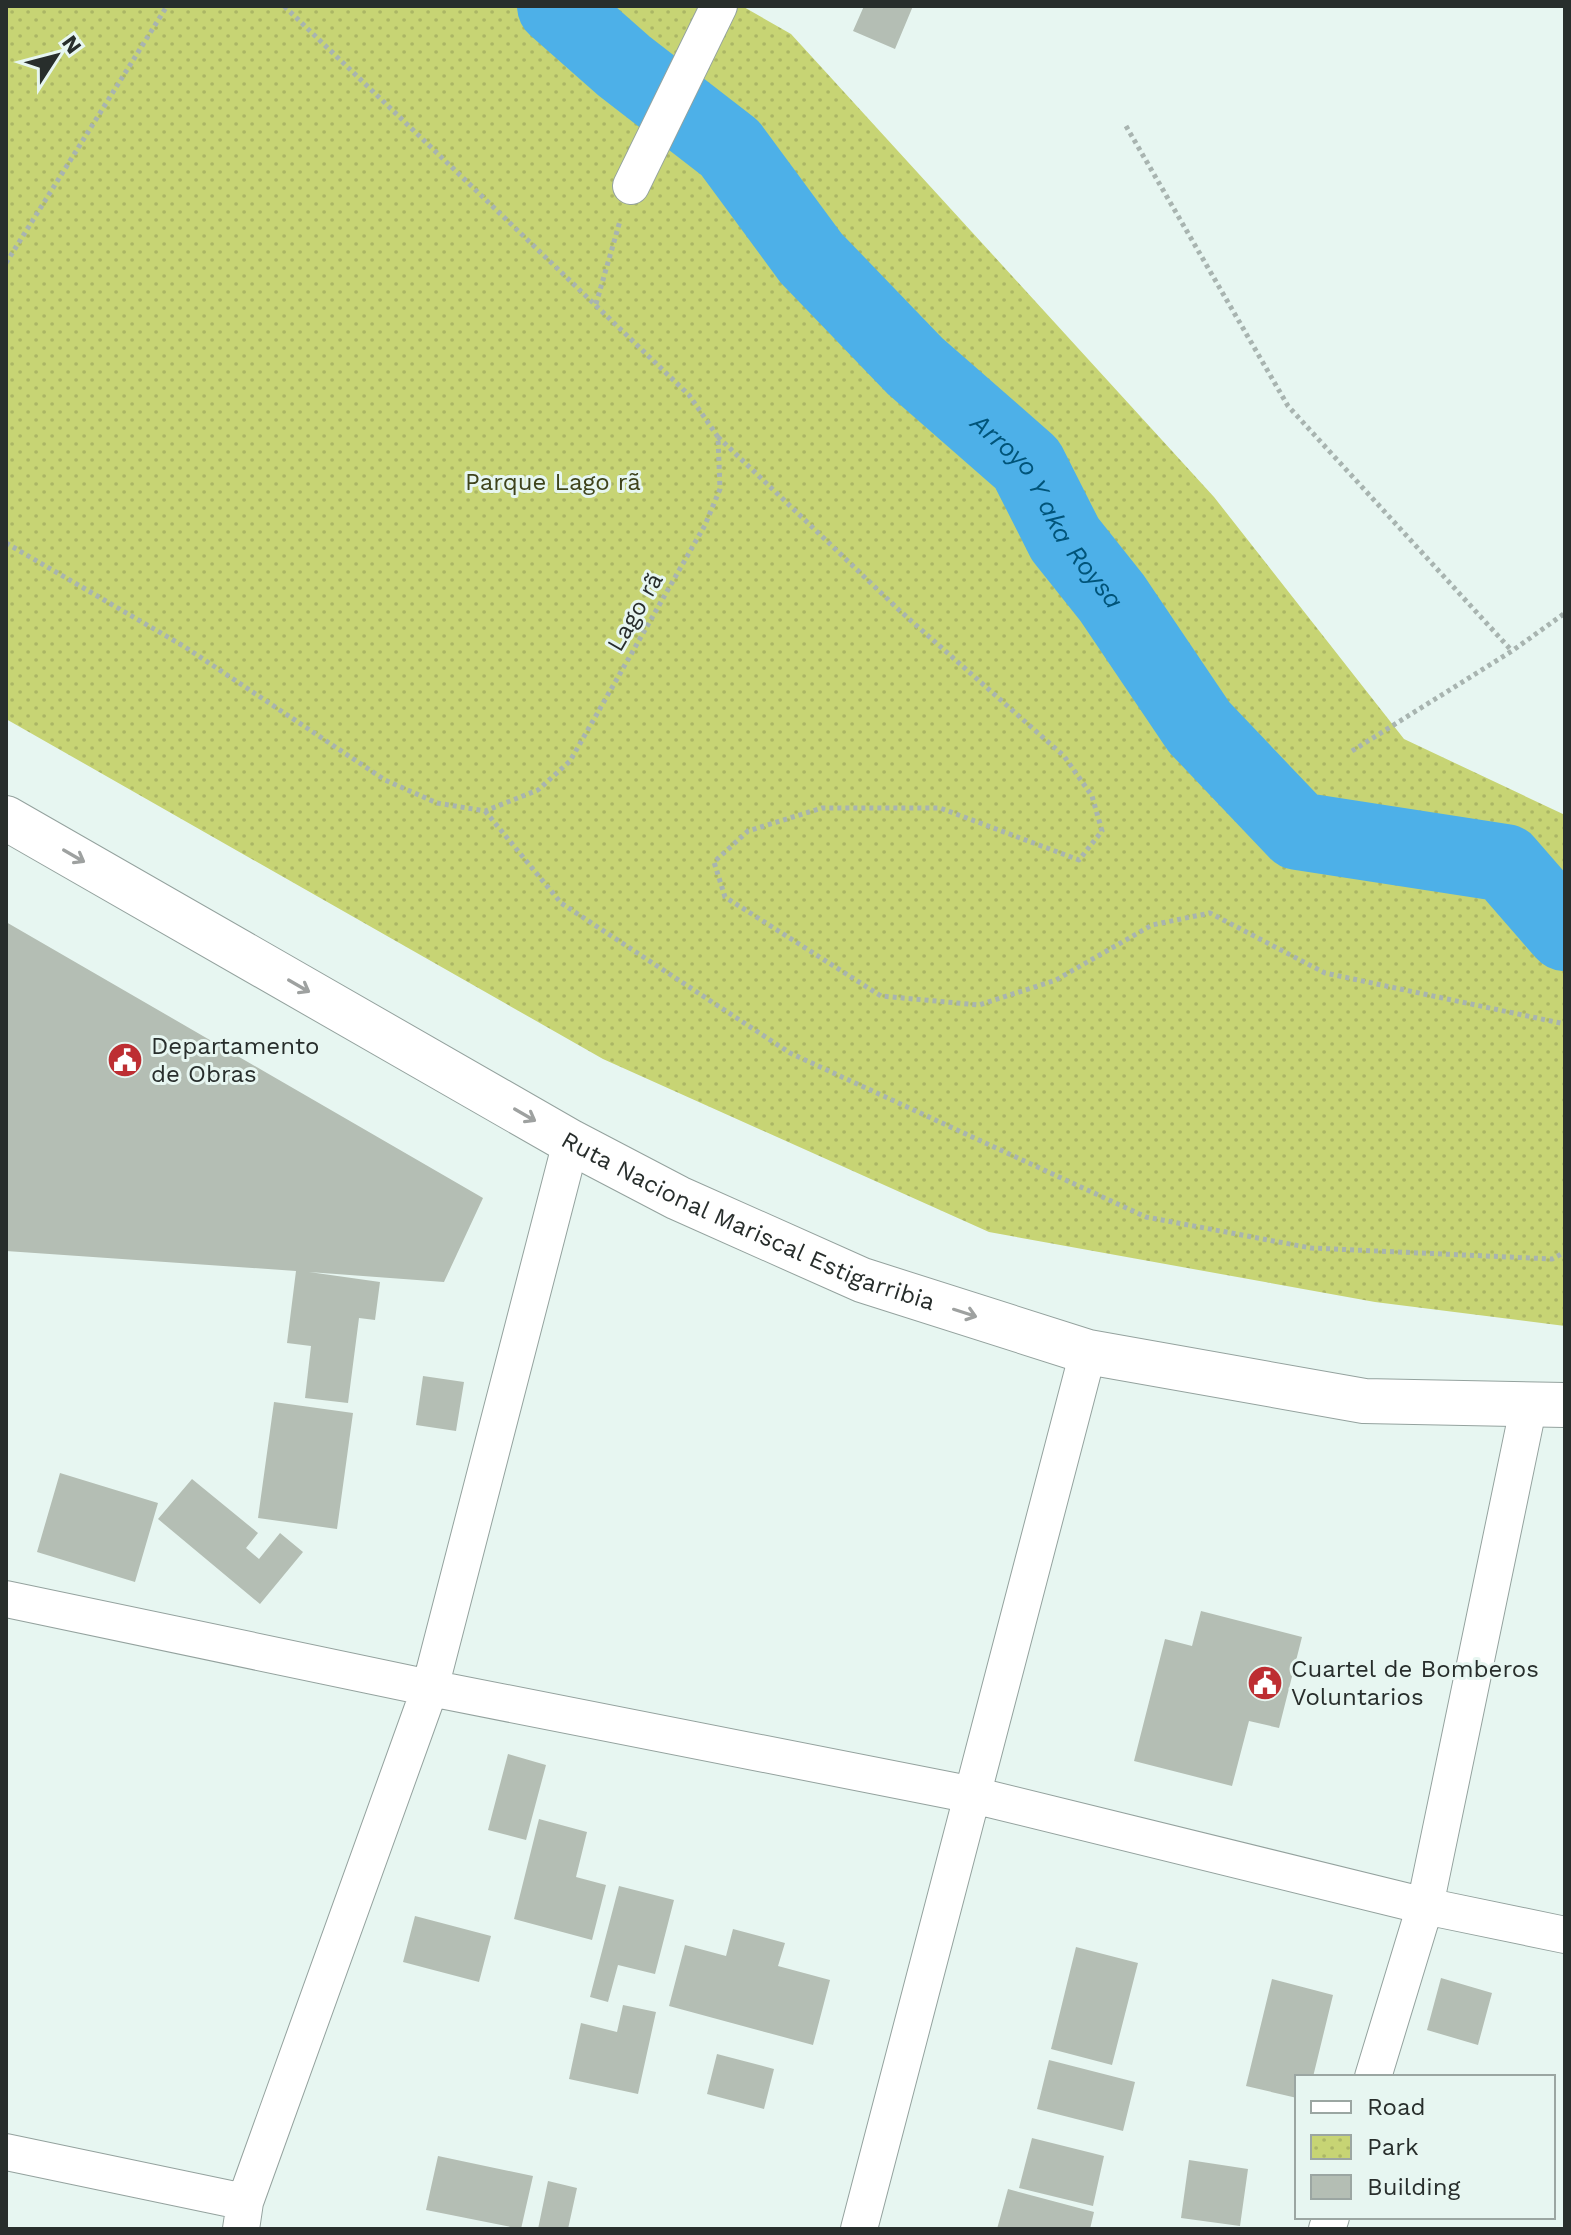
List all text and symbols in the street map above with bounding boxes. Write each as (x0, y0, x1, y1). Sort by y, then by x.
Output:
north arrow (16, 16, 96, 96)
text: N (57, 31, 87, 58)
water label: Arroyo Y aka Roysa (964, 407, 1130, 614)
park label: Parque Lago rã (465, 468, 641, 496)
street label: Lago rã (601, 568, 669, 656)
one-way arrow (62, 849, 85, 865)
one-way arrow (287, 978, 310, 994)
place label: Departamento de Obras (151, 1032, 319, 1088)
public building icon: Departamento de Obras (106, 1041, 144, 1079)
one-way arrow (513, 1107, 536, 1123)
street label: Ruta Nacional Mariscal Estigarribia (557, 1126, 938, 1316)
one-way arrow (953, 1306, 978, 1321)
place label: Cuartel de Bomberos Voluntarios (1291, 1655, 1539, 1711)
public building icon: Cuartel de Bomberos Voluntarios (1246, 1664, 1284, 1702)
legend (1295, 2075, 1555, 2219)
text: Road (1367, 2093, 1426, 2121)
text: Park (1367, 2133, 1419, 2161)
text: Building (1367, 2173, 1460, 2201)

